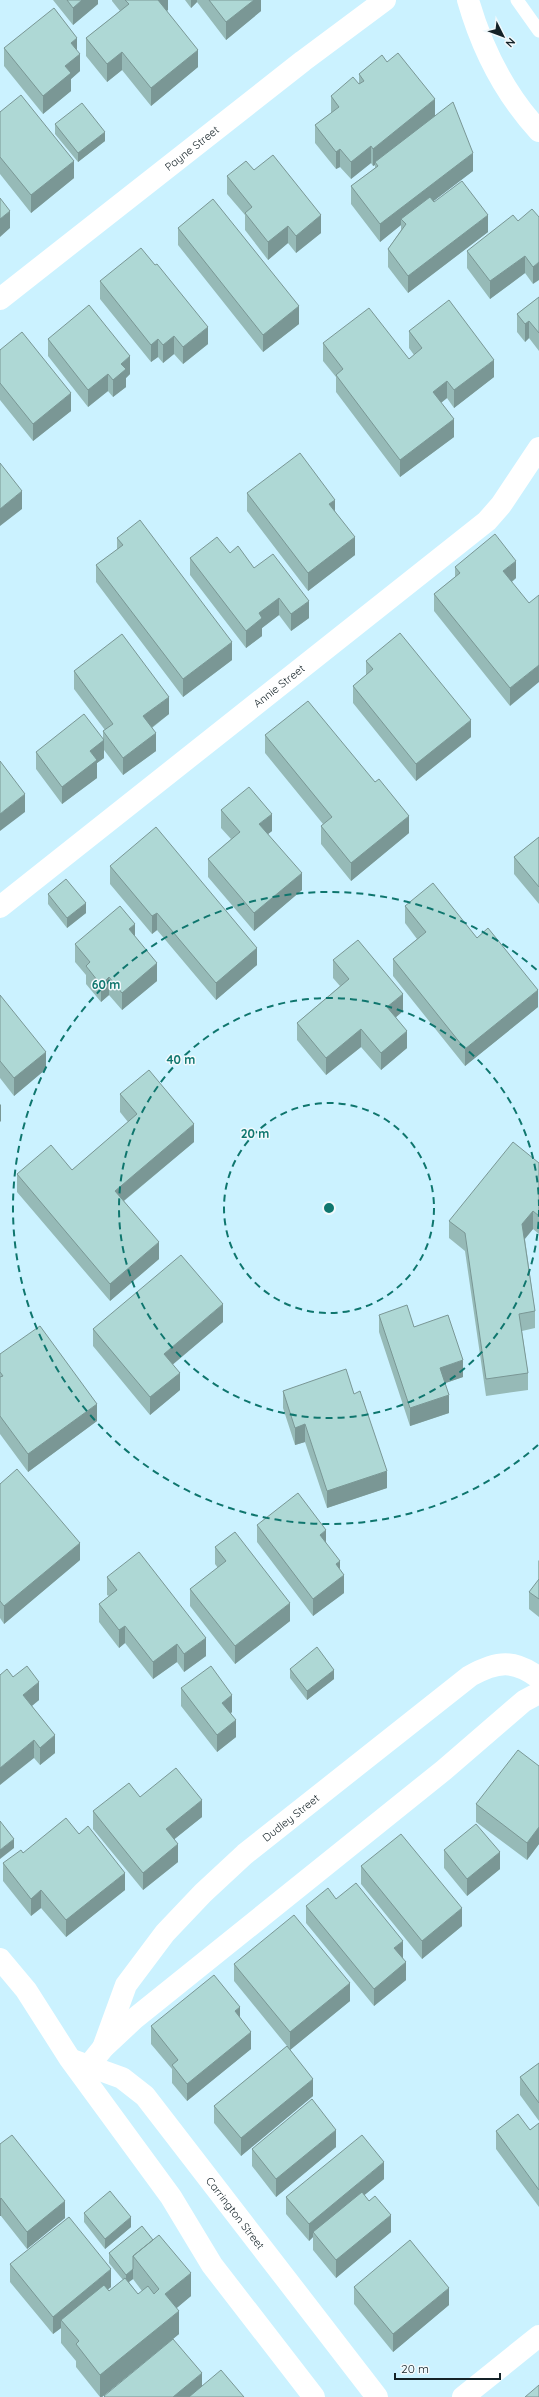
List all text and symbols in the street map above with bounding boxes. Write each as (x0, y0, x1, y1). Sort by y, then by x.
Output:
north arrow (483, 16, 523, 56)
text: N (503, 35, 518, 50)
street label: Payne Street (162, 122, 222, 174)
street label: Annie Street (251, 661, 308, 710)
text: 60 m (92, 977, 120, 992)
text: 40 m (167, 1052, 195, 1067)
text: 20 m (241, 1126, 269, 1141)
centre of rings (322, 1201, 336, 1215)
street label: Dudley Street (260, 1791, 322, 1845)
street label: Carrington Street (203, 2174, 268, 2252)
scale bar (395, 2355, 500, 2381)
text: 20 m (401, 2361, 429, 2376)

